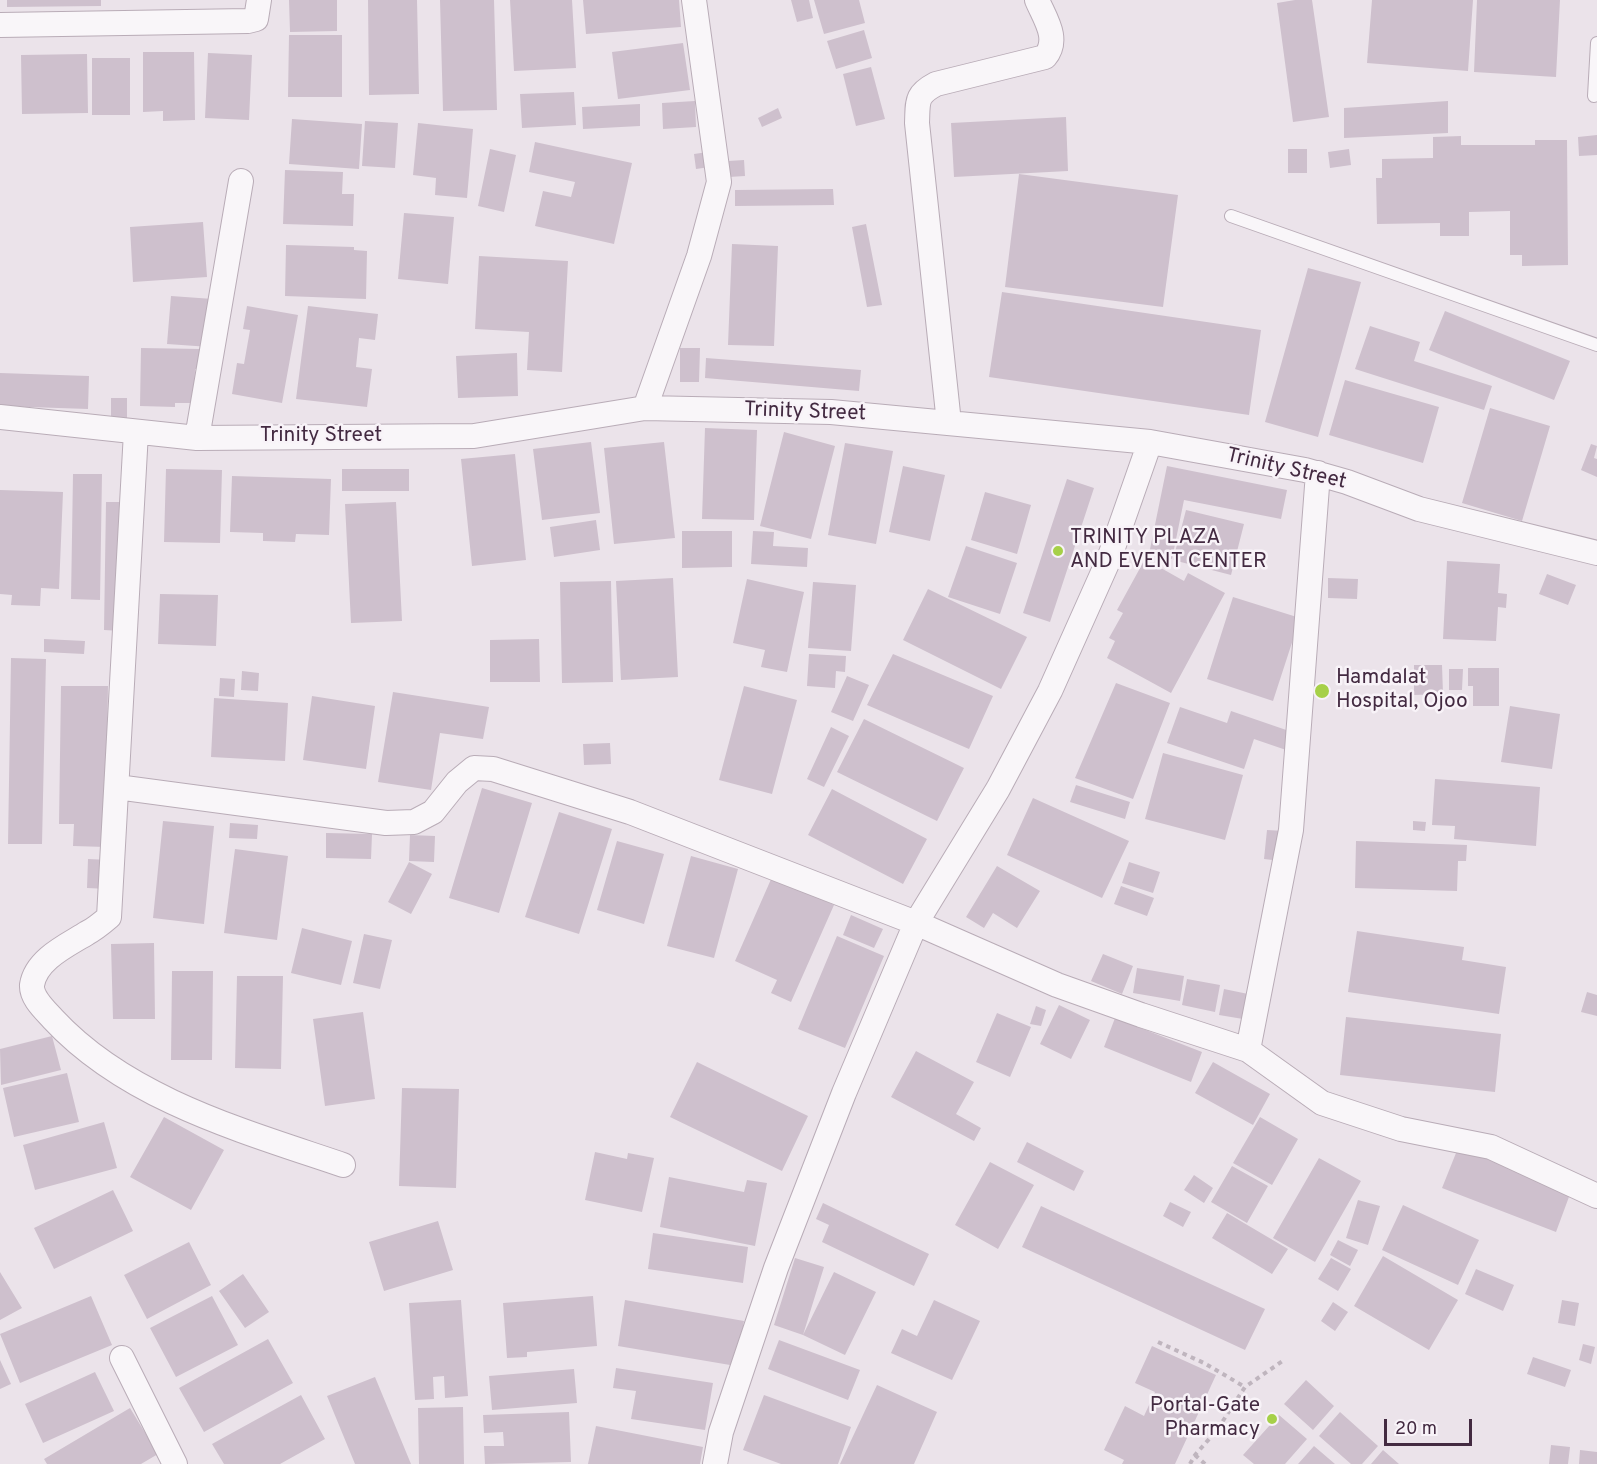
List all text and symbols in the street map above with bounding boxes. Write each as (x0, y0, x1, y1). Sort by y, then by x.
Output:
street label: Trinity Street (743, 398, 867, 428)
street label: Trinity Street (260, 424, 382, 450)
street label: Trinity Street (1224, 444, 1348, 496)
place label: TRINITY PLAZA AND EVENT CENTER (1070, 526, 1267, 576)
marker: TRINITY PLAZA AND EVENT CENTER (1051, 544, 1065, 558)
place label: Hamdalat Hospital, Ojoo (1336, 666, 1468, 716)
marker: Hamdalat Hospital, Ojoo (1313, 682, 1331, 700)
place label: Portal-Gate Pharmacy (1150, 1394, 1260, 1444)
scale bar (1387, 1407, 1476, 1445)
marker: Portal-Gate Pharmacy (1265, 1412, 1279, 1426)
text: 20 m (1395, 1418, 1437, 1441)

